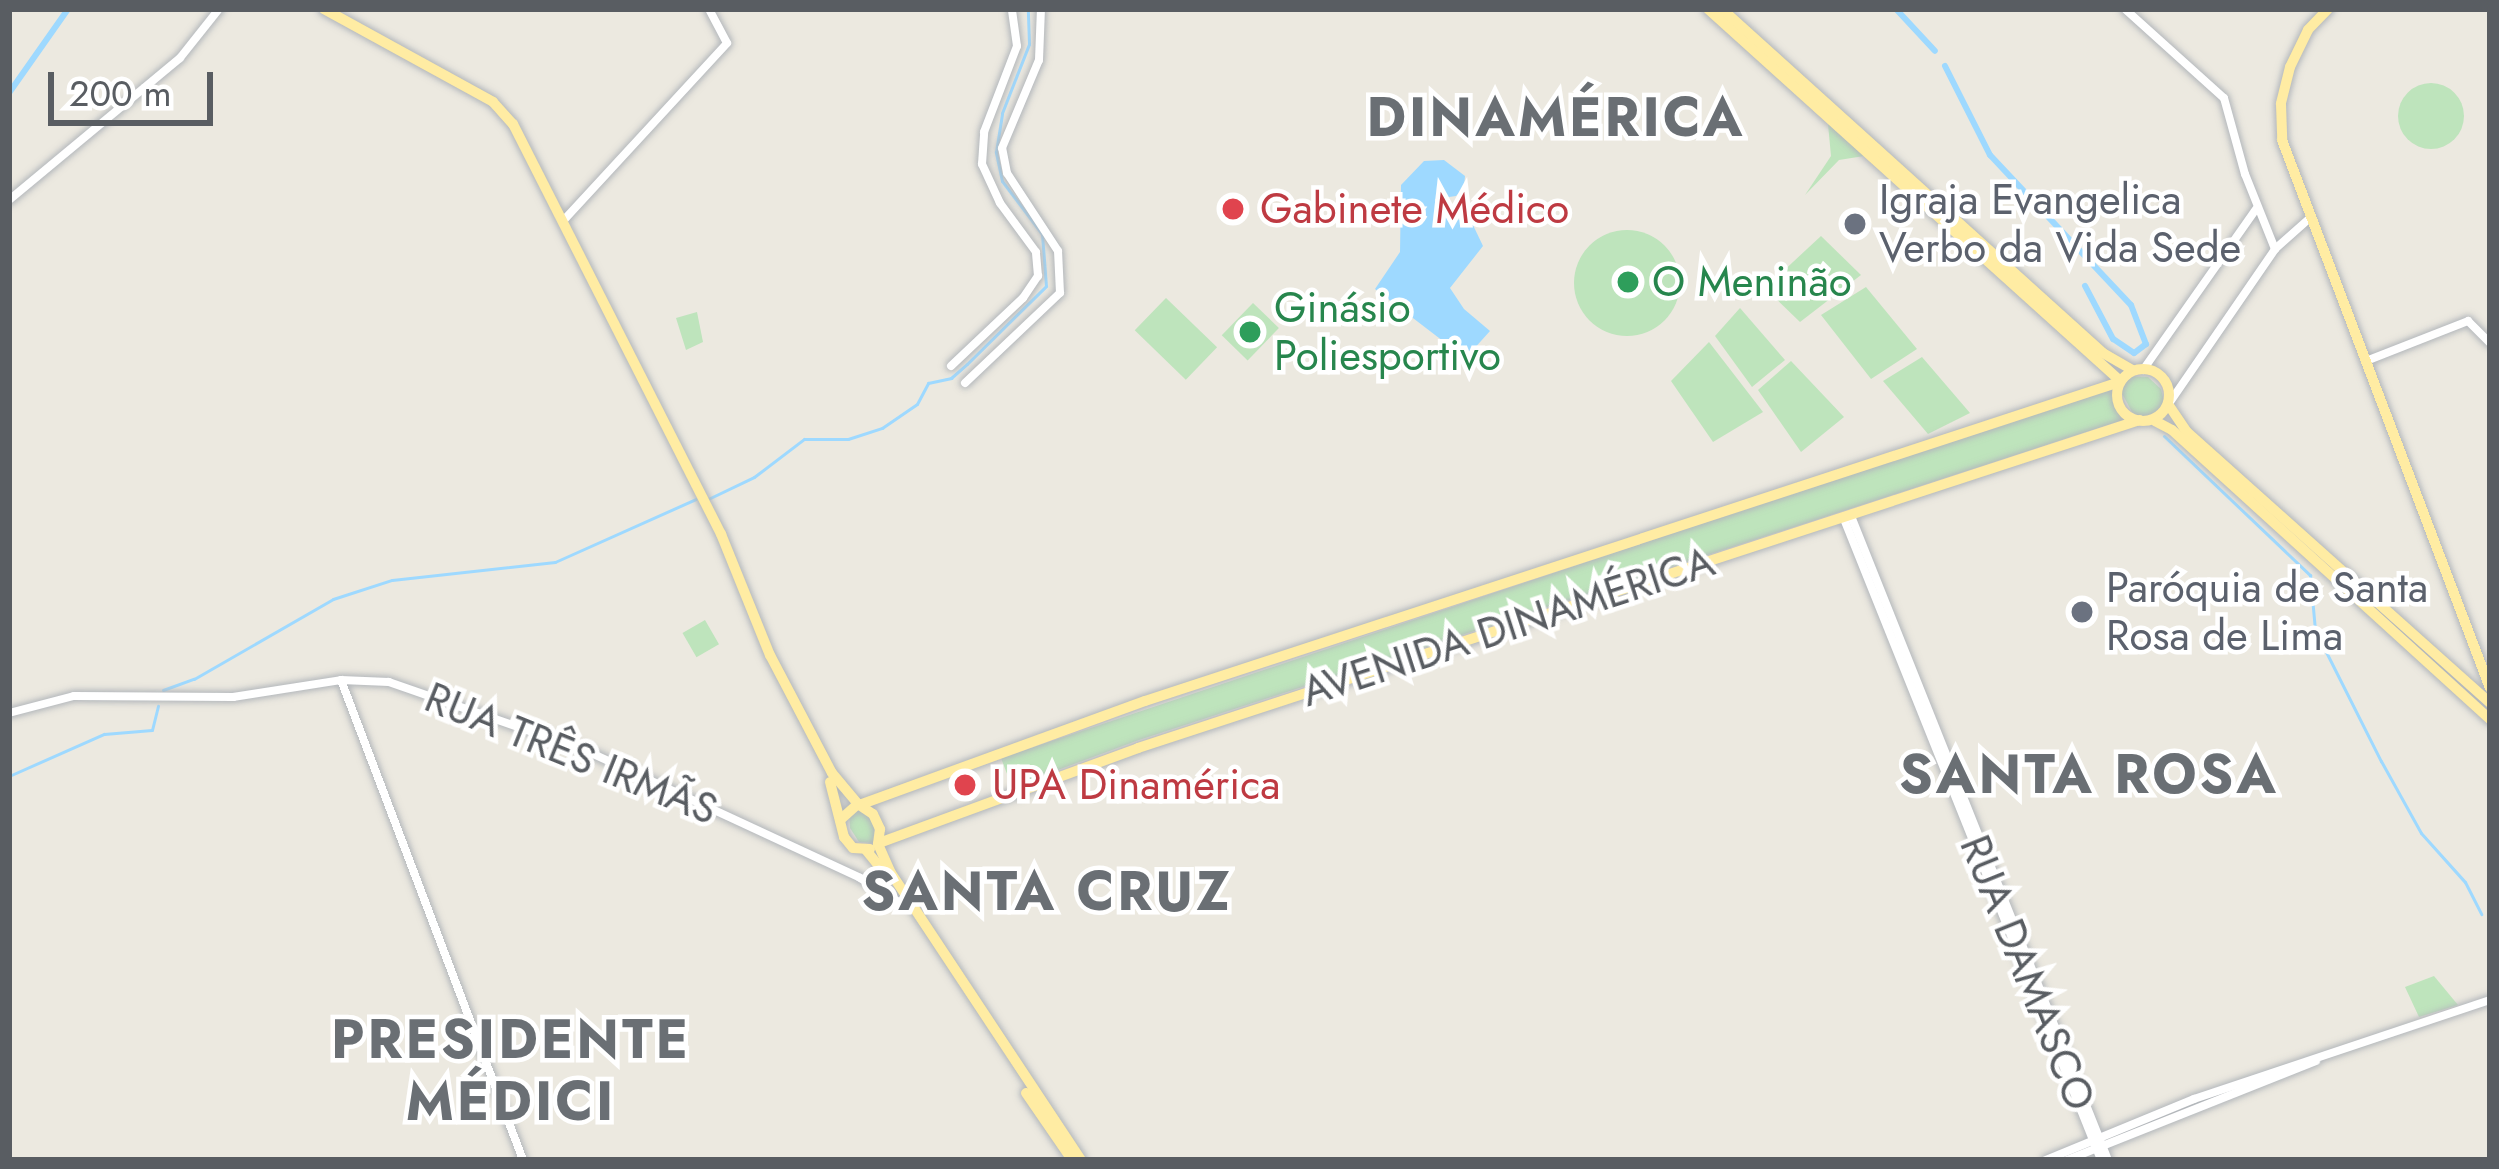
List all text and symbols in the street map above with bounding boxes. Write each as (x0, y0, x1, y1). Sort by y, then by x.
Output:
scale bar (54, 48, 219, 122)
text: 200 m (69, 67, 172, 119)
district label: DINAMÉRICA (1366, 85, 1746, 149)
place label: Igraja Evangelica Verbo da Vida Sede (1879, 175, 2241, 274)
place label: Gabinete Médico (1260, 184, 1569, 234)
marker: Gabinete Médico (1217, 193, 1249, 225)
marker: Igraja Evangelica Verbo da Vida Sede (1842, 211, 1868, 237)
place label: O Meninão (1652, 257, 1852, 307)
marker: O Meninão (1615, 269, 1641, 295)
place label: Ginásio Poliesportivo (1274, 283, 1501, 382)
marker: Ginásio Poliesportivo (1237, 319, 1263, 345)
street label: AVENIDA DINAMÉRICA (1295, 536, 1721, 718)
place label: Paróquia de Santa Rosa de Lima (2106, 563, 2428, 662)
marker: Paróquia de Santa Rosa de Lima (2069, 599, 2095, 625)
street label: RUA TRÊS IRMÃS (418, 672, 724, 836)
district label: SANTA ROSA (1899, 742, 2279, 806)
place label: UPA Dinamérica (992, 760, 1280, 810)
marker: UPA Dinamérica (949, 769, 981, 801)
street label: RUA DAMASCO (1949, 828, 2105, 1118)
district label: SANTA CRUZ (861, 859, 1233, 923)
district label: PRESIDENTE MÉDICI (331, 1007, 691, 1134)

